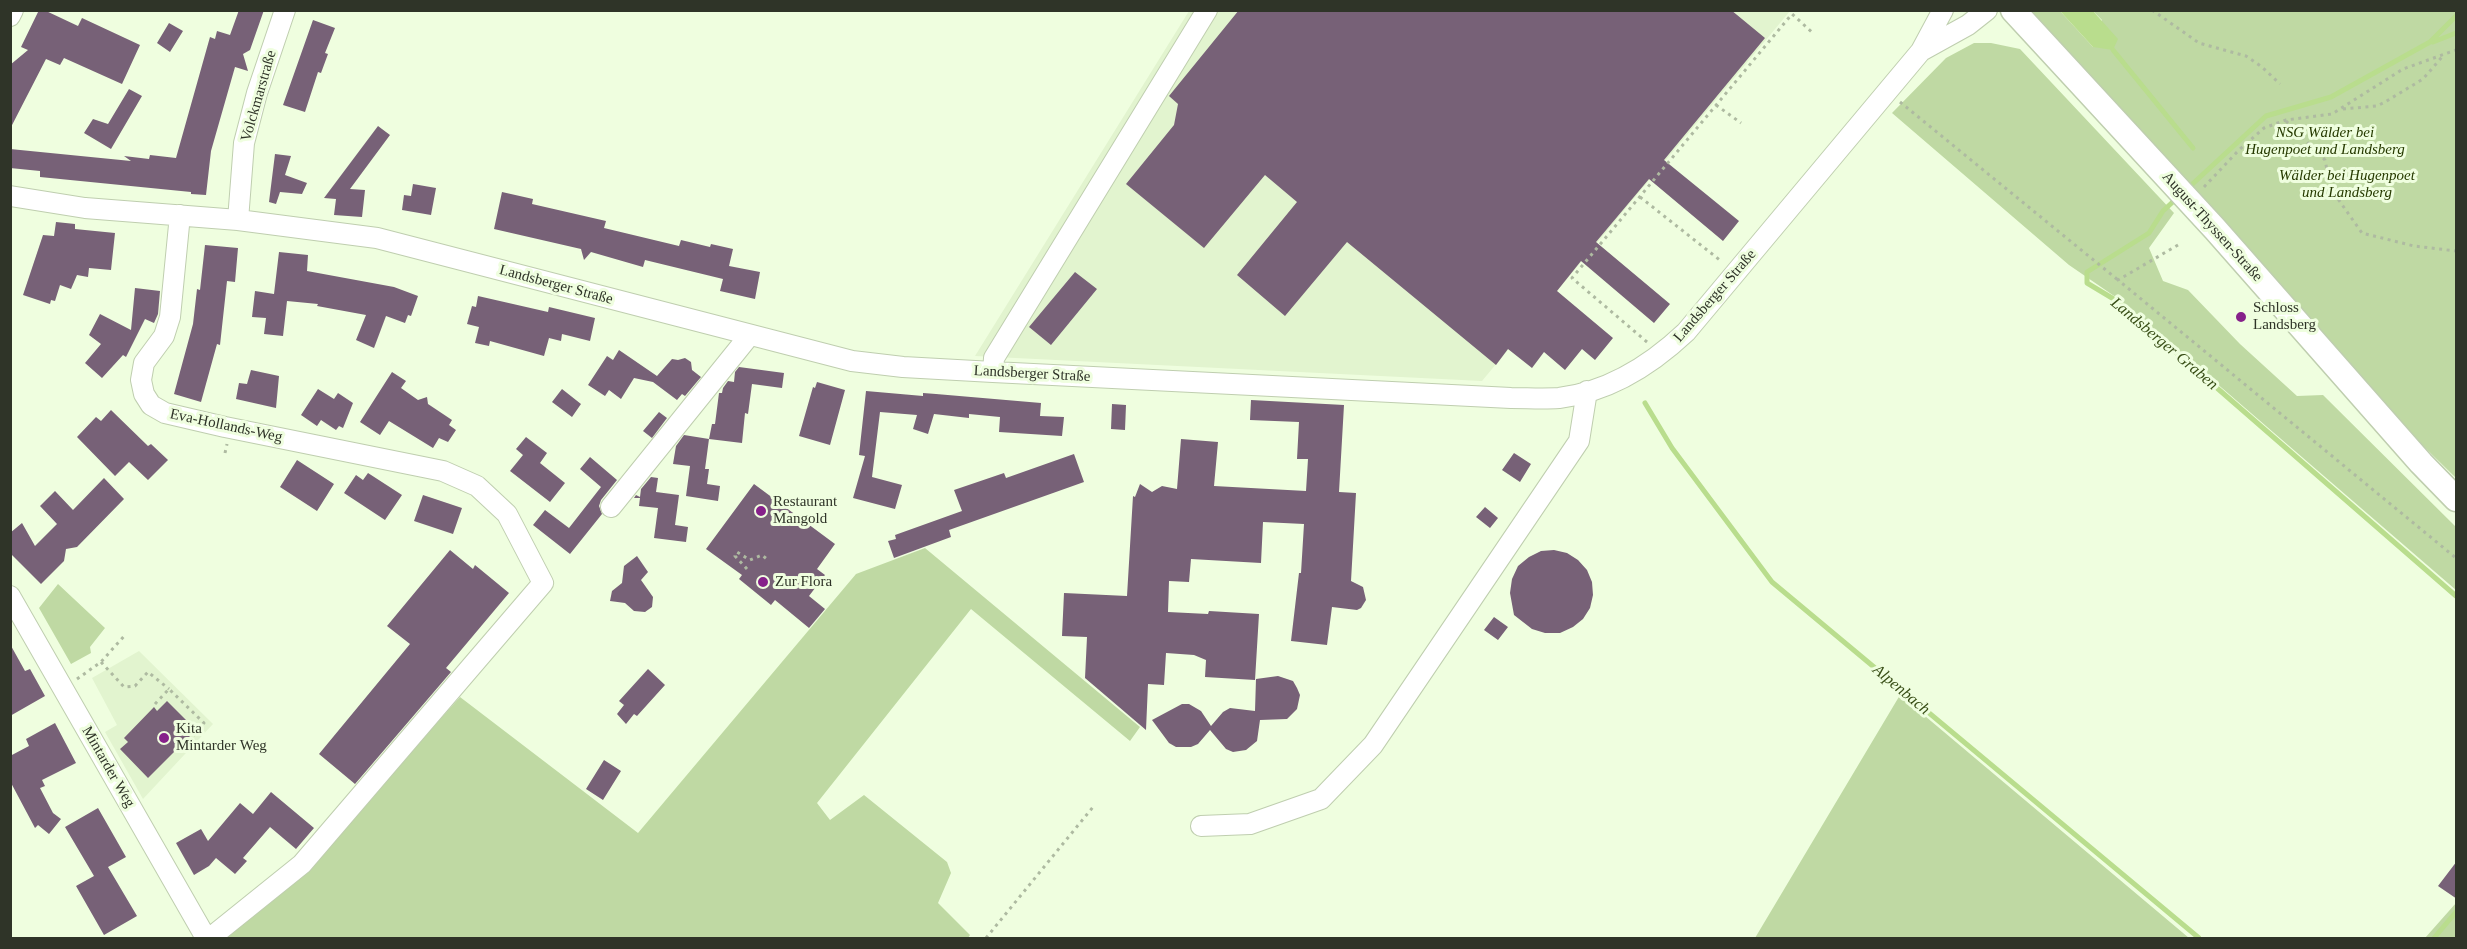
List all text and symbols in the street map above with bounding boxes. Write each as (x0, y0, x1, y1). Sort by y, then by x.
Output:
street label: Volckmarstraße (237, 48, 281, 144)
park label: NSG Wälder bei Hugenpoet und Landsberg (2245, 124, 2405, 159)
park label: Wälder bei Hugenpoet und Landsberg (2279, 167, 2415, 202)
street label: August-Thyssen-Straße (2158, 168, 2266, 286)
street label: Landsberger Straße (1670, 246, 1760, 346)
street label: Landsberger Straße (497, 261, 615, 309)
water label: Landsberger Graben (2106, 294, 2222, 394)
place label: Schloss Landsberg (2253, 299, 2316, 334)
marker: Schloss Landsberg (2234, 310, 2248, 324)
street label: Landsberger Straße (973, 362, 1091, 386)
street label: Eva-Hollands-Weg (168, 405, 284, 447)
place label: Restaurant Mangold (773, 493, 837, 528)
marker: Restaurant Mangold (754, 504, 768, 518)
place label: Zur Flora (775, 573, 832, 591)
marker: Zur Flora (756, 575, 770, 589)
water label: Alpenbach (1869, 661, 1933, 719)
place label: Kita Mintarder Weg (176, 720, 267, 755)
street label: Mintarder Weg (77, 723, 139, 811)
marker: Kita Mintarder Weg (157, 731, 171, 745)

